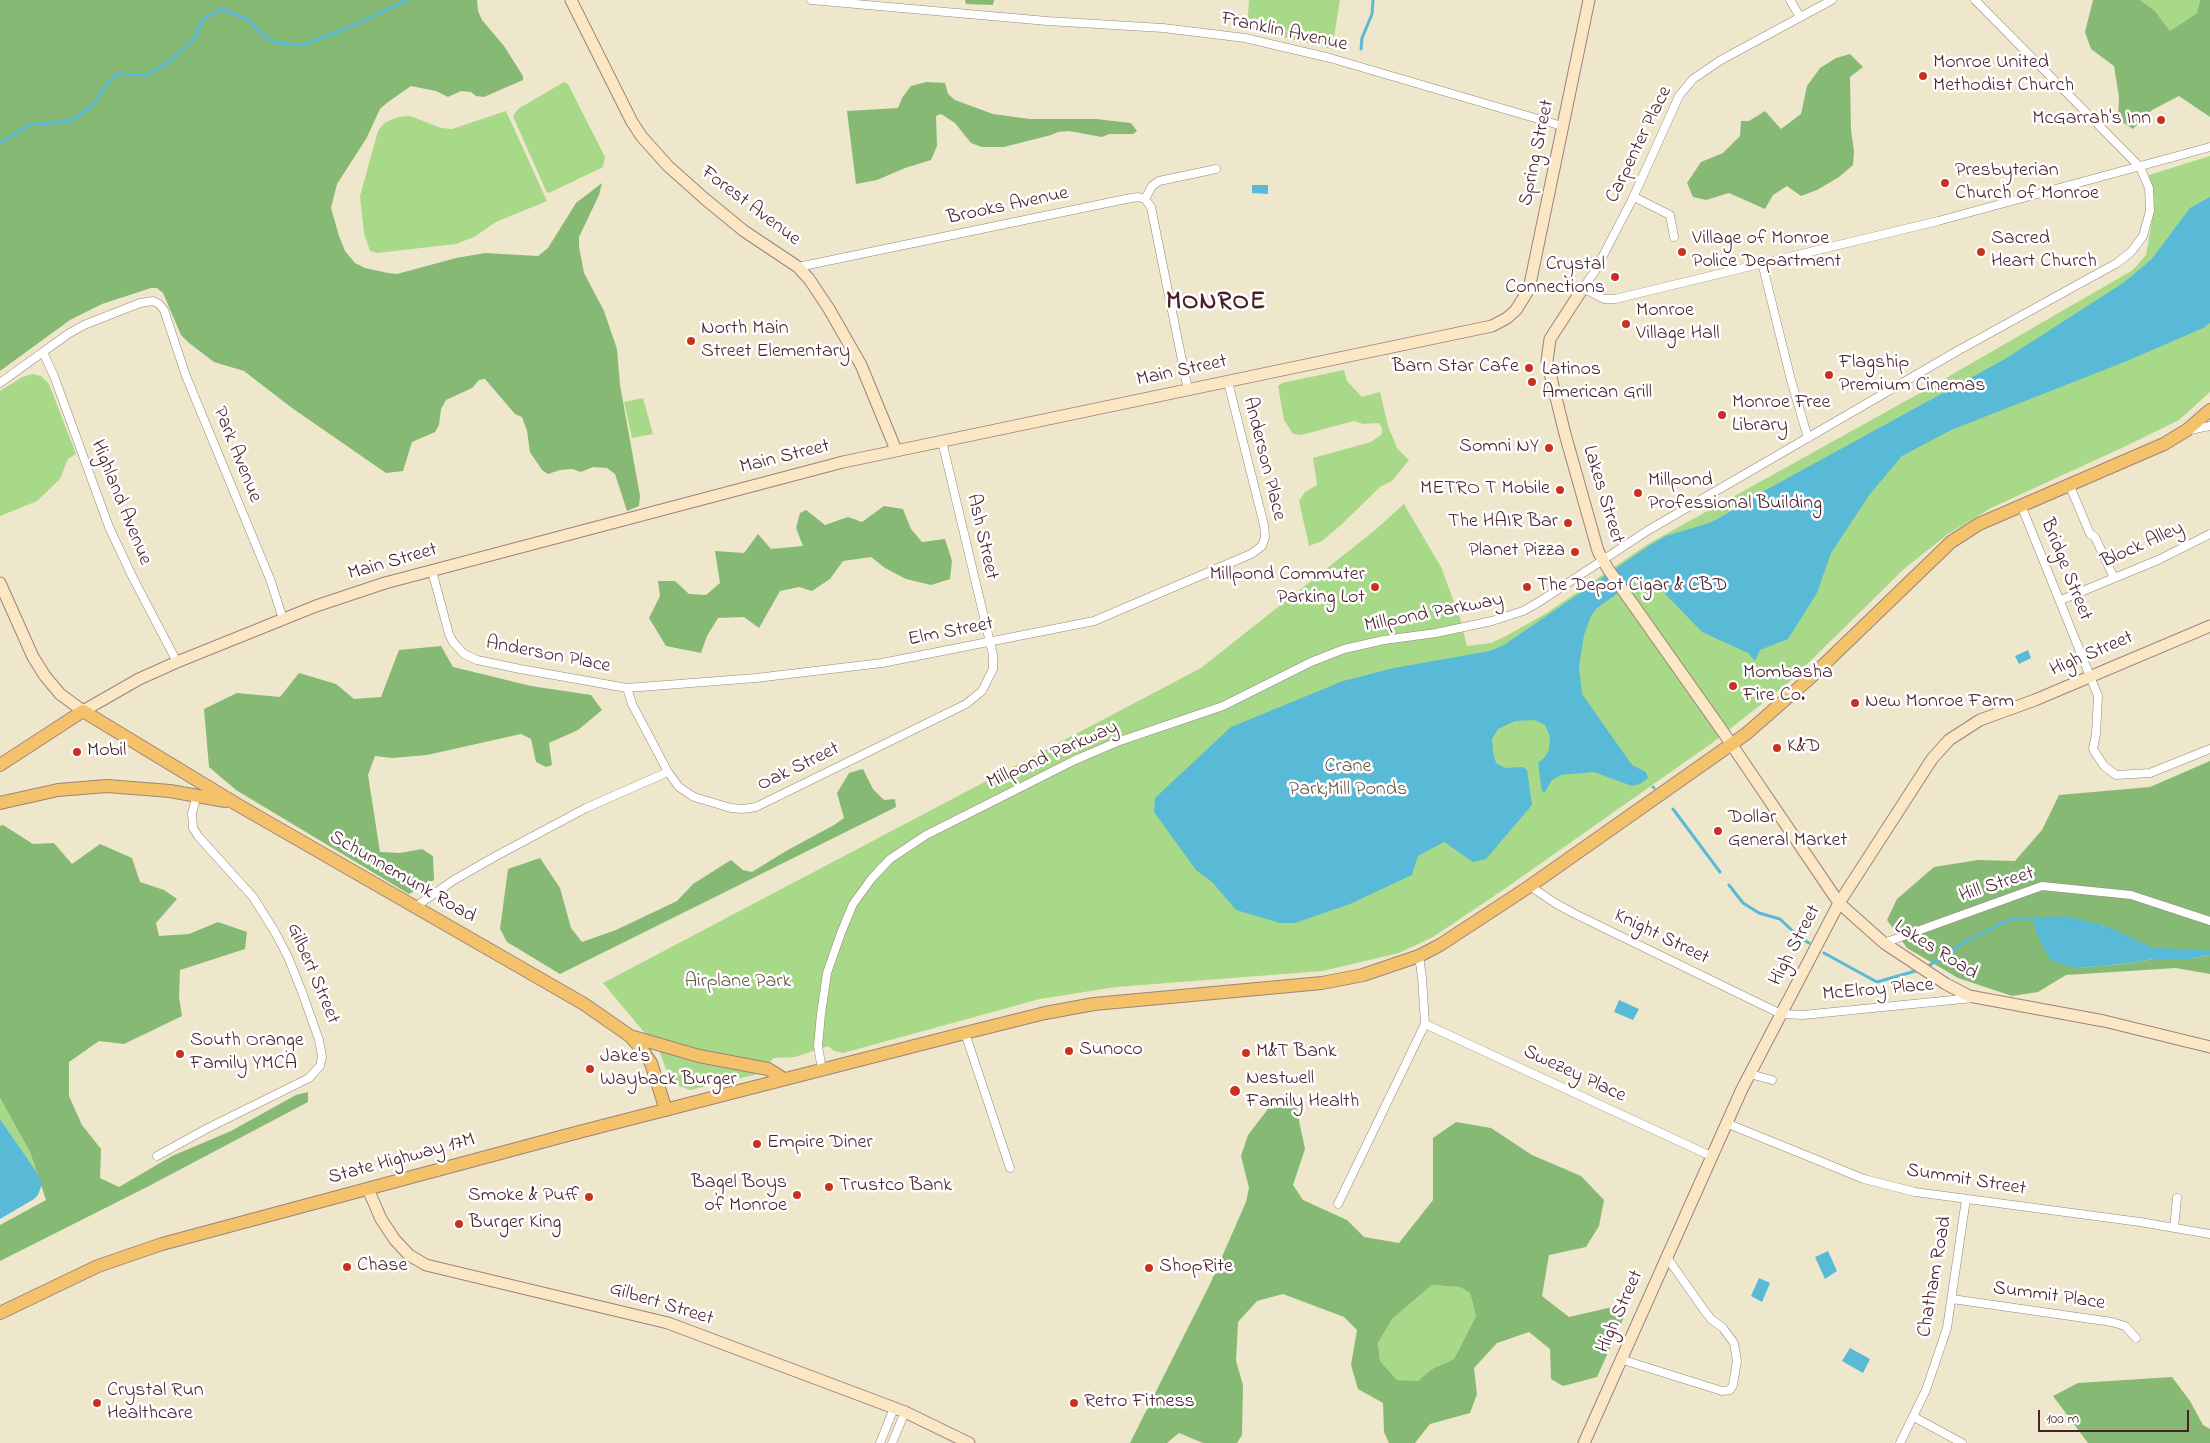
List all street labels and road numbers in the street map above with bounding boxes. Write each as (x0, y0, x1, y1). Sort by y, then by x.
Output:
street label: Franklin Avenue (1219, 8, 1349, 58)
street label: Carpenter Place (1601, 83, 1679, 207)
street label: Spring Street (1515, 98, 1561, 208)
street label: Forest Avenue (695, 162, 805, 252)
street label: Brooks Avenue (945, 182, 1071, 232)
street label: Main Street (1135, 351, 1229, 393)
street label: Anderson Place (1236, 395, 1290, 523)
street label: Park Avenue (206, 404, 266, 506)
street label: Main Street (738, 435, 832, 481)
street label: Highland Avenue (84, 437, 156, 569)
street label: Lakes Street (1576, 443, 1628, 547)
street label: Ash Street (959, 492, 1003, 582)
street label: Bridge Street (2034, 516, 2096, 624)
street label: Block Alley (2098, 517, 2188, 575)
street label: Main Street (346, 539, 440, 587)
street label: Millpond Parkway (1362, 589, 1506, 639)
street label: Elm Street (906, 613, 996, 653)
street label: High Street (2047, 627, 2137, 683)
street label: Anderson Place (484, 632, 612, 680)
street label: Millpond Parkway (984, 716, 1122, 796)
street label: Oak Street (754, 738, 844, 798)
street label: Schunnemunk Road (324, 826, 480, 930)
street label: Hill Street (1957, 863, 2037, 909)
street label: High Street (1765, 901, 1827, 991)
street label: Knight Street (1609, 905, 1713, 971)
street label: Lakes Road (1889, 916, 1981, 986)
street label: Gilbert Street (280, 920, 344, 1028)
street label: McElroy Place (1821, 974, 1935, 1008)
street label: Swezey Place (1519, 1041, 1629, 1109)
street label: State Highway 17M (326, 1129, 478, 1191)
street label: Summit Street (1904, 1160, 2028, 1202)
street label: Chatham Road (1914, 1215, 1958, 1339)
street label: High Street (1592, 1267, 1650, 1357)
street label: Summit Place (1991, 1277, 2107, 1317)
street label: Gilbert Street (606, 1278, 716, 1332)

